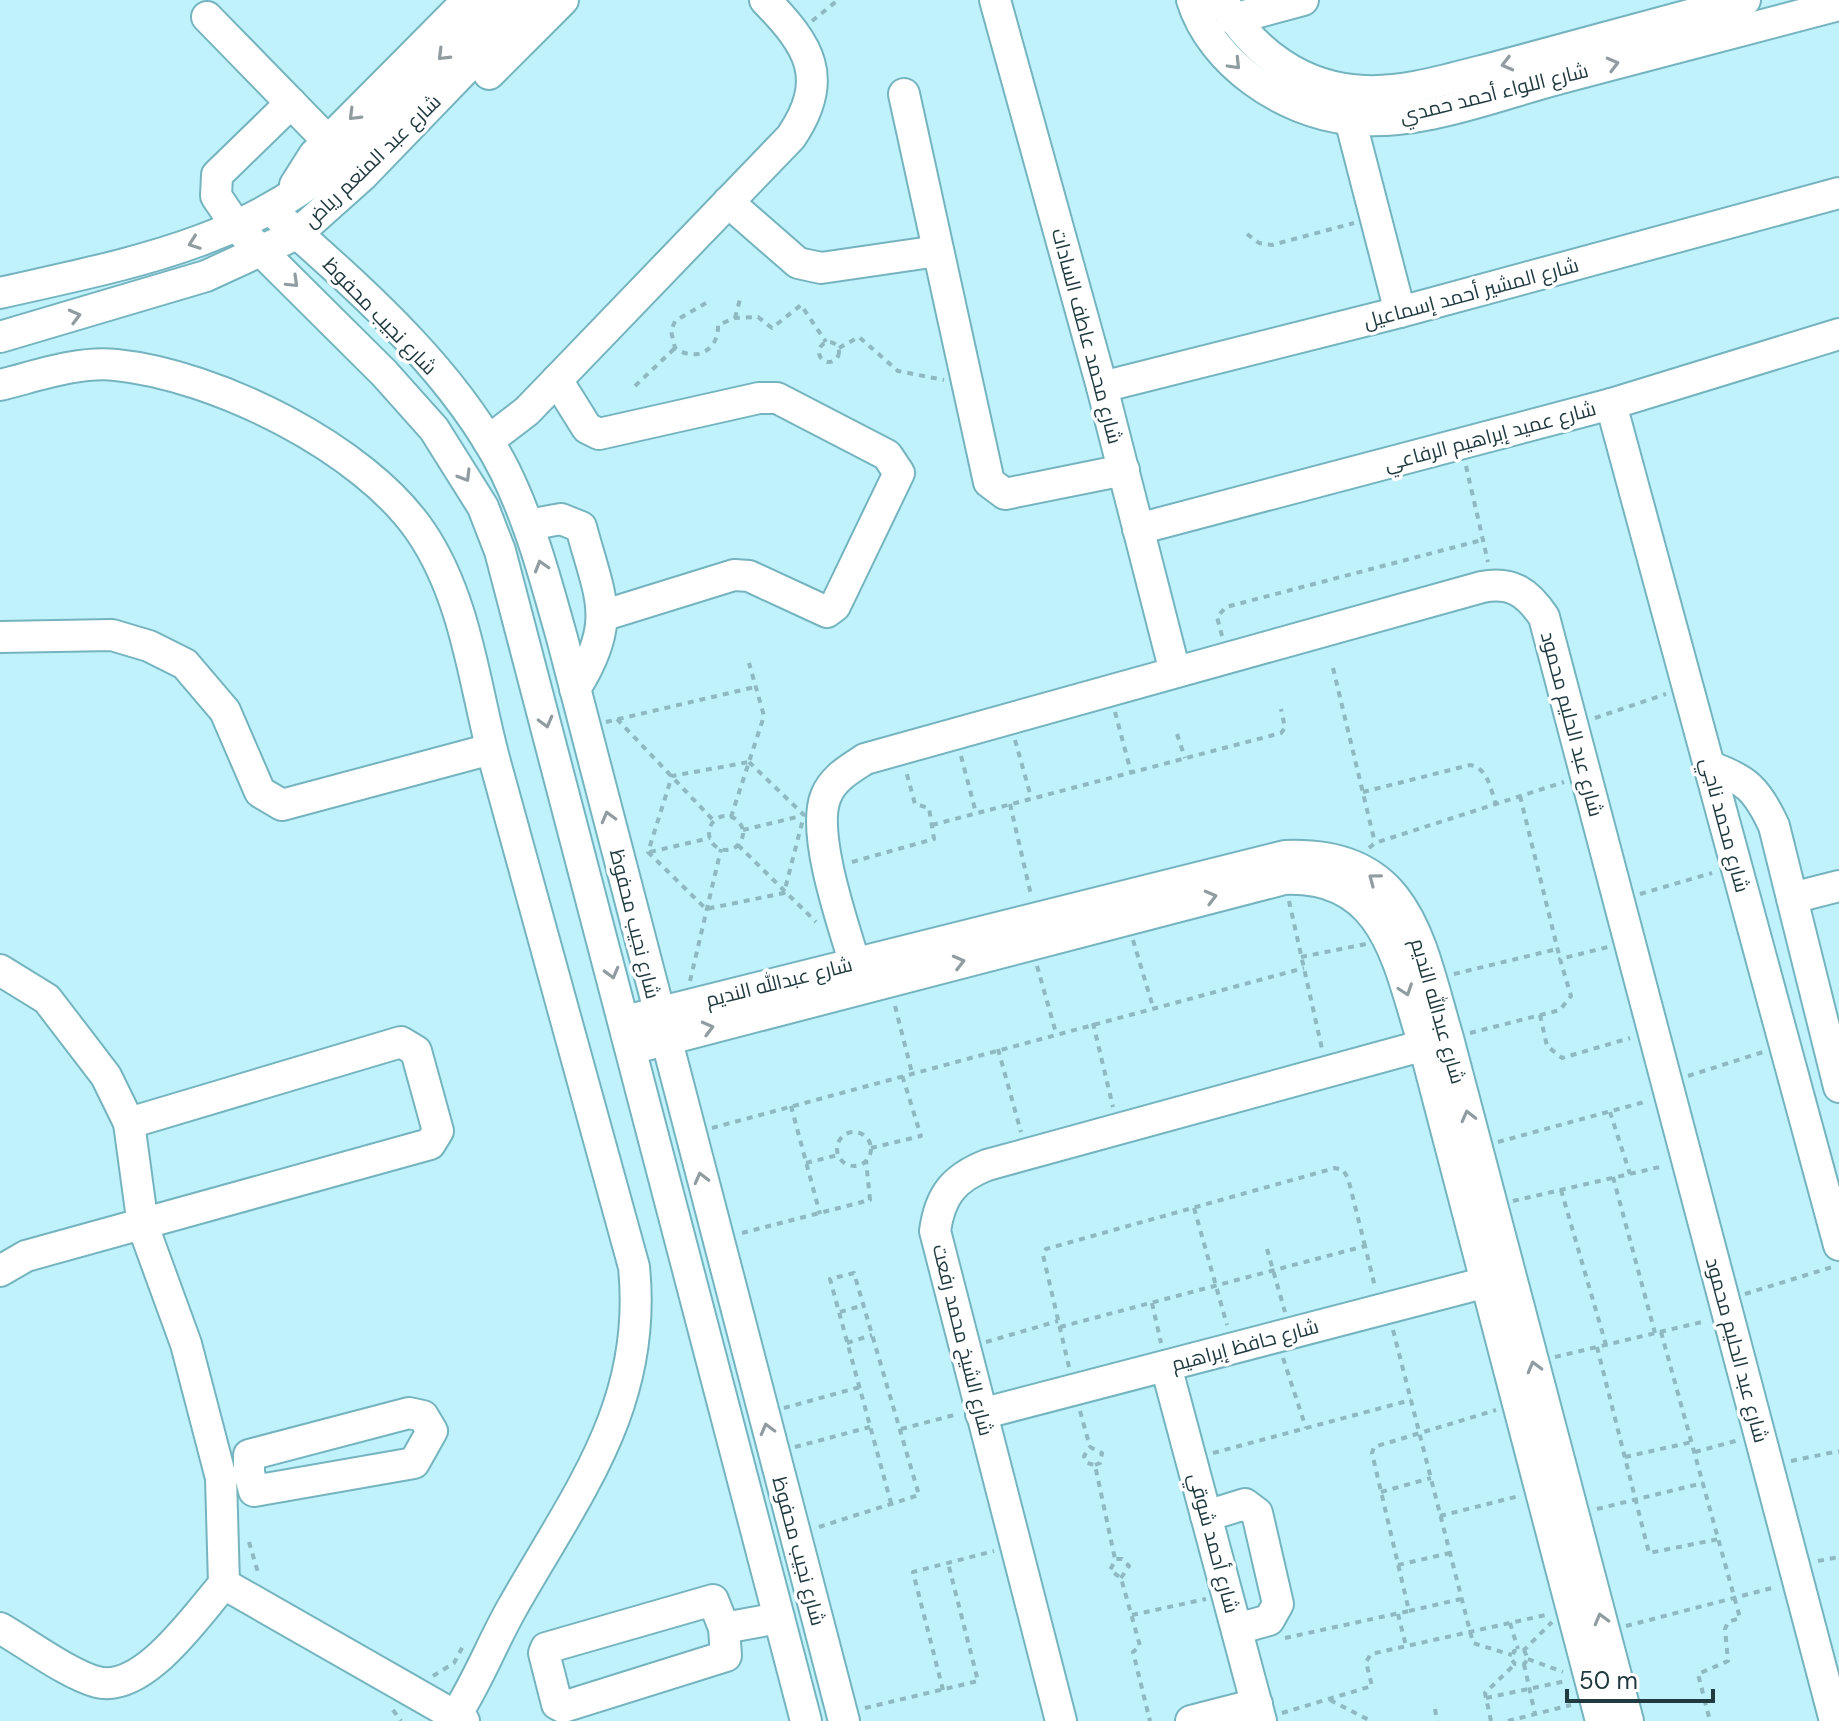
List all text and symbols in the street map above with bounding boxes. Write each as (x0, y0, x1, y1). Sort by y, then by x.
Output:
one-way arrow (438, 46, 452, 60)
one-way arrow (1501, 54, 1515, 71)
one-way arrow (1226, 55, 1240, 69)
street label: شارع اللواء أحمد حمدي (1397, 57, 1592, 132)
one-way arrow (1606, 57, 1619, 74)
street label: شارع عبد المنعم رياض (298, 89, 447, 234)
one-way arrow (349, 106, 363, 120)
street label: شارع محمد عاطف السادات (1045, 225, 1128, 447)
one-way arrow (188, 234, 202, 250)
street label: شارع نجيب محفوظ (317, 252, 443, 381)
street label: شارع المشير أحمد إسماعيل (1360, 252, 1582, 335)
one-way arrow (284, 273, 298, 287)
one-way arrow (68, 309, 82, 326)
street label: شارع عميد إبراهيم الرفاعي (1381, 395, 1599, 480)
one-way arrow (455, 467, 471, 482)
one-way arrow (534, 560, 550, 574)
street label: شارع عبد الحليم محمود (1534, 628, 1609, 820)
one-way arrow (536, 715, 553, 729)
street label: شارع محمد ناجي (1692, 755, 1755, 896)
one-way arrow (600, 811, 617, 825)
street label: شارع نجيب محفوظ (603, 846, 666, 1002)
one-way arrow (1369, 874, 1383, 888)
one-way arrow (1203, 889, 1217, 906)
street label: شارع عبدالله النديم (1404, 935, 1471, 1087)
street label: شارع عبدالله النديم (703, 951, 855, 1014)
one-way arrow (952, 955, 966, 972)
one-way arrow (603, 966, 620, 980)
one-way arrow (1397, 982, 1413, 996)
one-way arrow (700, 1021, 714, 1038)
one-way arrow (1461, 1109, 1478, 1123)
one-way arrow (693, 1171, 710, 1185)
street label: شارع الشيخ محمد رفعت (926, 1241, 999, 1439)
street label: شارع عبد الحليم محمود (1699, 1254, 1774, 1446)
street label: شارع حافظ إبراهيم (1168, 1313, 1322, 1378)
one-way arrow (1527, 1361, 1544, 1375)
one-way arrow (759, 1423, 776, 1437)
street label: شارع أحمد شوقي (1180, 1470, 1245, 1617)
street label: شارع نجيب محفوظ (766, 1473, 831, 1629)
one-way arrow (1593, 1612, 1610, 1626)
scale bar (1567, 1653, 1713, 1703)
text: 50 m (1579, 1665, 1638, 1696)

